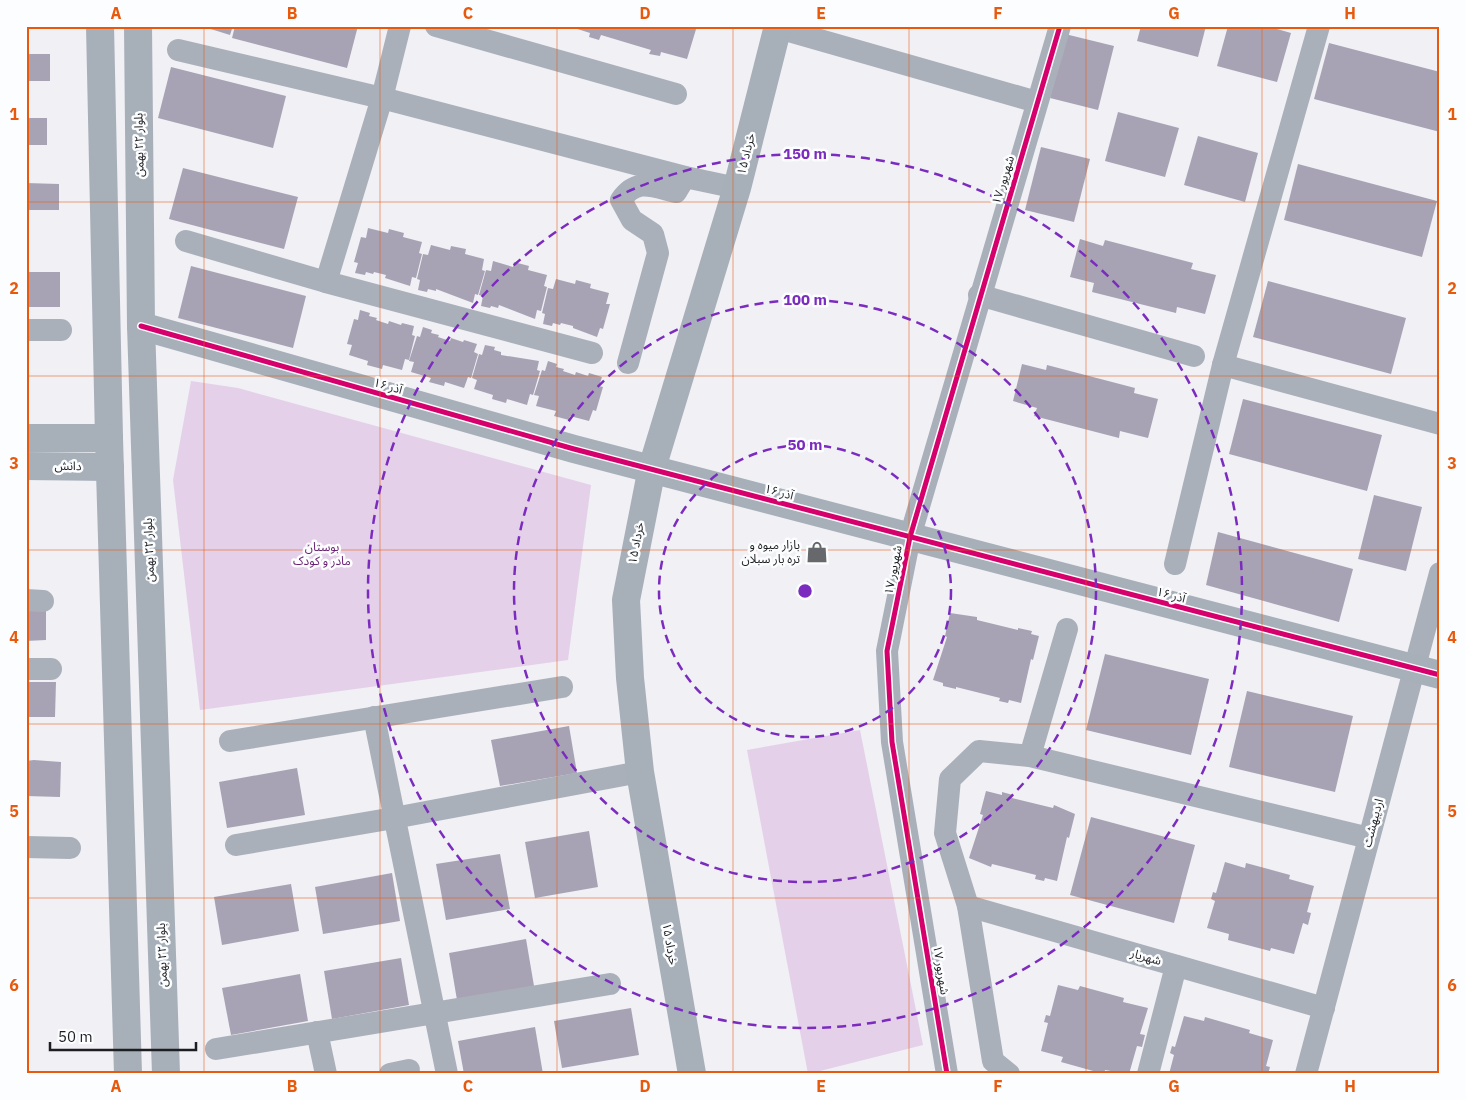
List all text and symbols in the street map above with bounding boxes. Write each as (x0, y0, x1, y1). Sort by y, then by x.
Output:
text: A (111, 3, 122, 23)
text: B (287, 3, 298, 23)
text: C (463, 3, 473, 23)
text: D (639, 3, 651, 23)
text: E (816, 3, 826, 23)
text: F (993, 3, 1003, 23)
text: G (1168, 3, 1180, 23)
text: H (1344, 3, 1356, 23)
text: 1 (9, 104, 19, 124)
text: 1 (1447, 104, 1457, 124)
street label: بلوار ۲۲ بهمن (130, 113, 147, 177)
street label: ۱۵ خرداد (733, 132, 758, 176)
text: 150 m (783, 144, 827, 163)
street label: ۱۷ شهریور (988, 154, 1017, 206)
text: 2 (9, 278, 19, 298)
text: 2 (1447, 278, 1457, 298)
text: 100 m (783, 290, 827, 309)
street label: ۱۶ آذر (372, 374, 405, 397)
text: 50 m (788, 435, 822, 454)
text: 3 (9, 453, 19, 473)
text: 3 (1447, 453, 1457, 473)
street label: دانش (54, 458, 82, 473)
street label: ۱۶ آذر (763, 480, 796, 503)
street label: بلوار ۲۲ بهمن (140, 518, 157, 582)
street label: ۱۵ خرداد (624, 521, 647, 565)
place label: بازار میوه و تره بار سبلان (742, 537, 800, 566)
park label: بوستان مادر و کودک (293, 539, 351, 568)
shop icon: بازار میوه و تره بار سبلان (804, 539, 830, 565)
street label: ۱۷ شهریور (880, 544, 905, 596)
centre of rings (796, 582, 814, 600)
street label: ۱۶ آذر (1155, 583, 1188, 606)
text: 4 (9, 627, 19, 647)
text: 4 (1447, 627, 1457, 647)
street label: اردیبهشت (1359, 797, 1386, 849)
text: 5 (9, 801, 19, 821)
text: 5 (1447, 801, 1457, 821)
street label: ۱۵ خرداد (659, 922, 682, 966)
street label: بلوار ۲۲ بهمن (153, 923, 170, 987)
street label: ۱۷ شهریور (930, 944, 953, 996)
street label: شهریار (1128, 945, 1163, 968)
text: 6 (9, 975, 19, 995)
text: 6 (1447, 975, 1457, 995)
scale bar (50, 1020, 196, 1052)
text: 50 m (58, 1027, 93, 1046)
text: A (111, 1076, 122, 1096)
text: B (287, 1076, 298, 1096)
text: C (463, 1076, 473, 1096)
text: D (639, 1076, 651, 1096)
text: E (816, 1076, 826, 1096)
text: F (993, 1076, 1003, 1096)
text: G (1168, 1076, 1180, 1096)
text: H (1344, 1076, 1356, 1096)

